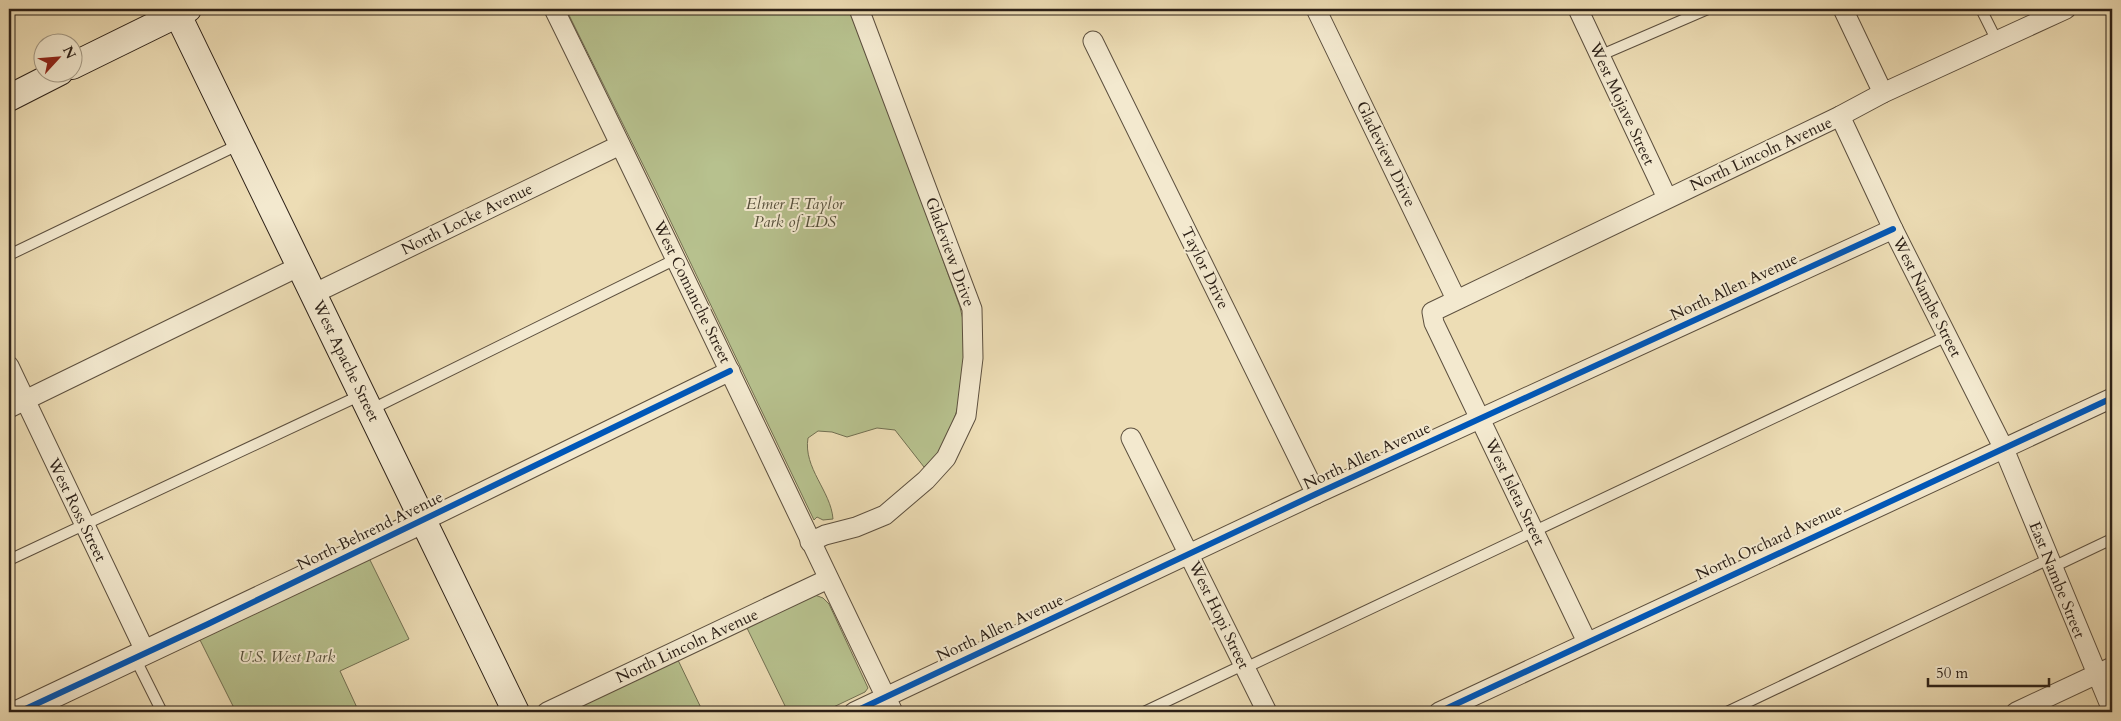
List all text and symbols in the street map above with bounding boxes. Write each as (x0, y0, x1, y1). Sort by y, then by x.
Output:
north arrow (32, 32, 82, 82)
street label: West Mojave Street (1584, 38, 1660, 169)
text: N (58, 43, 80, 62)
street label: Gladeview Drive (1351, 97, 1421, 211)
street label: North Lincoln Avenue (1686, 111, 1836, 197)
street label: North Locke Avenue (398, 178, 536, 260)
park label: Elmer F. Taylor Park of LDS (746, 193, 845, 233)
street label: Gladeview Drive (920, 194, 980, 310)
street label: West Comanche Street (647, 216, 736, 367)
street label: Taylor Drive (1176, 223, 1234, 313)
street label: West Nambe Street (1887, 232, 1967, 361)
street label: North Allen Avenue (1667, 248, 1801, 326)
street label: West Apache Street (307, 296, 385, 425)
street label: North Allen Avenue (1300, 417, 1434, 495)
street label: West Isleta Street (1479, 434, 1550, 549)
street label: West Ross Street (42, 454, 112, 566)
street label: North Behrend Avenue (293, 486, 447, 576)
street label: North Orchard Avenue (1692, 498, 1846, 586)
street label: East Nambe Street (2024, 518, 2090, 642)
street label: West Hopi Street (1183, 556, 1255, 673)
street label: North Allen Avenue (933, 589, 1067, 667)
street label: North Lincoln Avenue (612, 603, 762, 689)
park label: U.S. West Park (239, 646, 335, 668)
scale bar (1928, 656, 2050, 688)
text: 50 m (1936, 663, 1968, 683)

